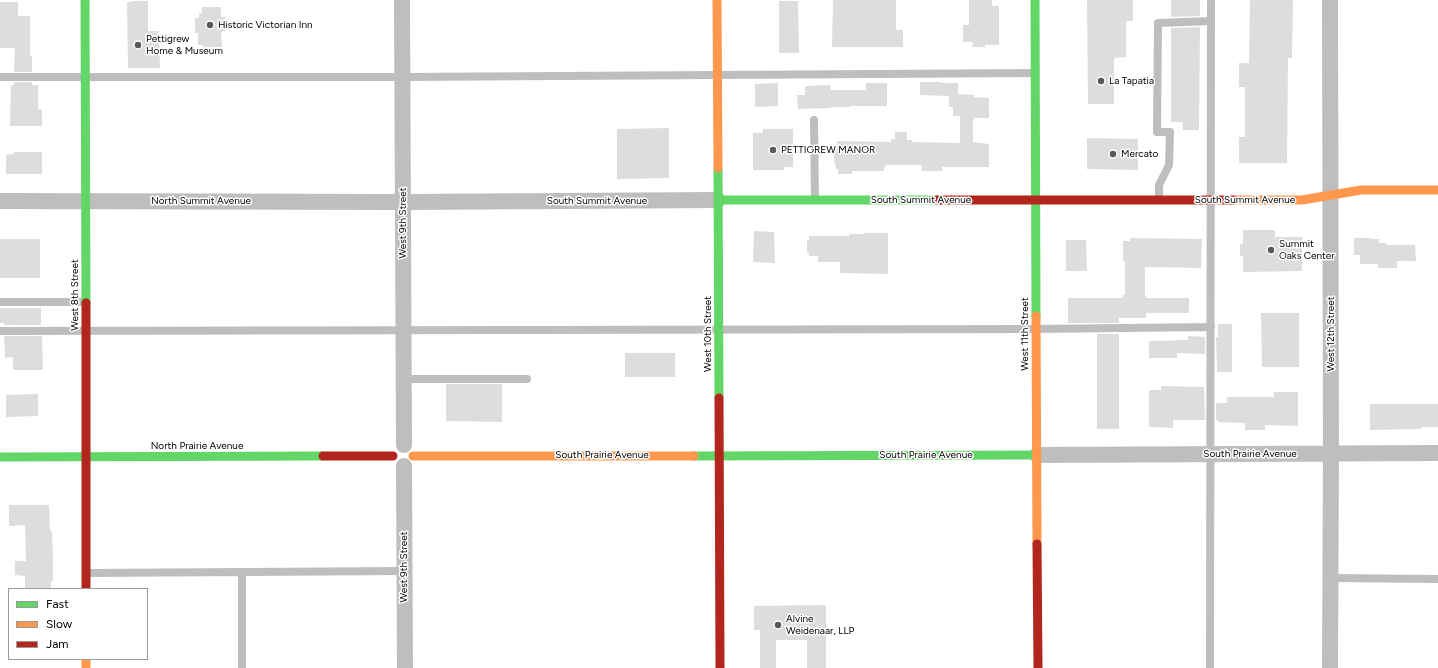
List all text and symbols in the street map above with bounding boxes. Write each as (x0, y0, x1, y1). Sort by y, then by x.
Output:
place label: Historic Victorian Inn (218, 19, 313, 31)
marker: Historic Victorian Inn (205, 20, 215, 30)
place label: Pettigrew Home & Museum (146, 33, 223, 56)
marker: Pettigrew Home & Museum (133, 40, 143, 50)
place label: La Tapatia (1109, 75, 1154, 87)
marker: La Tapatia (1096, 76, 1106, 86)
place label: PETTIGREW MANOR (781, 144, 875, 156)
marker: PETTIGREW MANOR (768, 145, 778, 155)
place label: Mercato (1121, 148, 1158, 160)
marker: Mercato (1108, 149, 1118, 159)
street label: West 9th Street (397, 187, 409, 259)
street label: South Summit Avenue (871, 194, 971, 206)
street label: South Summit Avenue (1195, 194, 1295, 206)
street label: North Summit Avenue (151, 195, 251, 207)
street label: South Summit Avenue (547, 195, 647, 207)
place label: Summit Oaks Center (1279, 238, 1335, 262)
marker: Summit Oaks Center (1266, 245, 1276, 255)
street label: West 8th Street (69, 259, 81, 331)
street label: West 10th Street (702, 296, 714, 372)
street label: West 12th Street (1325, 296, 1337, 372)
street label: West 11th Street (1019, 297, 1031, 371)
street label: North Prairie Avenue (151, 440, 243, 452)
street label: South Prairie Avenue (1203, 448, 1297, 460)
street label: South Prairie Avenue (555, 449, 649, 461)
street label: South Prairie Avenue (879, 449, 973, 461)
street label: West 9th Street (398, 531, 410, 603)
legend (8, 588, 148, 660)
text: Fast (46, 597, 69, 611)
place label: Alvine Weidenaar, LLP (786, 613, 854, 636)
text: Slow (46, 617, 72, 631)
marker: Alvine Weidenaar, LLP (773, 620, 783, 630)
text: Jam (46, 637, 69, 651)

